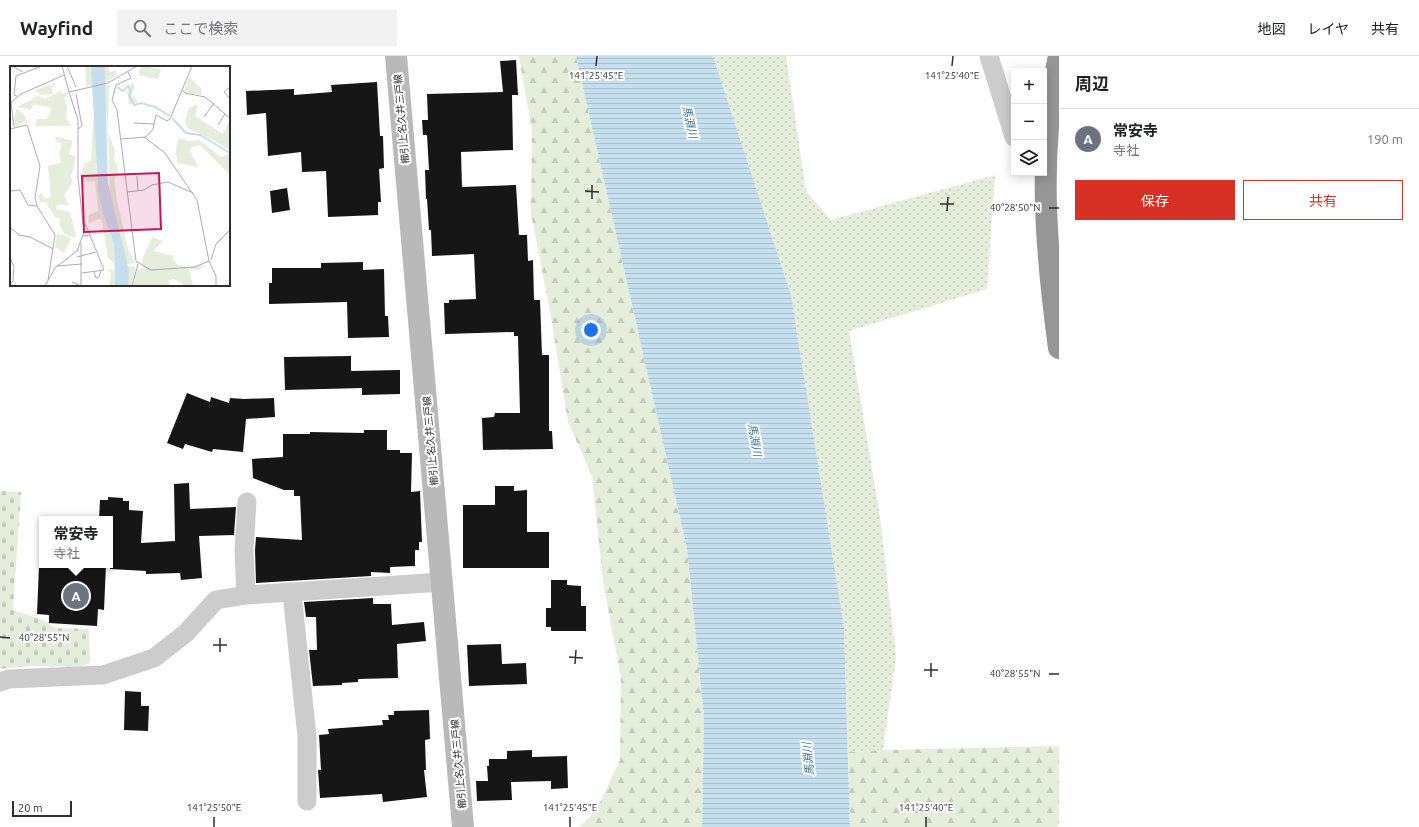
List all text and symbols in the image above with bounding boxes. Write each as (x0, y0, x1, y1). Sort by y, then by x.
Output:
search box (117, 10, 397, 46)
text: Wayfind (20, 17, 93, 39)
icon: search (131, 17, 153, 39)
text: ここで検索 (163, 20, 238, 37)
text: 地図 (1257, 21, 1285, 37)
text: レイヤ (1307, 21, 1349, 37)
text: 共有 (1371, 21, 1399, 37)
inset map (10, 66, 230, 286)
map controls (1011, 68, 1047, 176)
button: + (1011, 68, 1047, 104)
text: 141°25'45"E (569, 70, 624, 81)
text: 141°25'40"E (925, 70, 980, 81)
street label: 櫛引上名久井三戸線 (392, 74, 411, 164)
text: 周辺 (1075, 74, 1109, 93)
button: − (1011, 104, 1047, 140)
water label: 馬淵川 (680, 105, 700, 140)
text: 常安寺 (1113, 122, 1158, 139)
text: A (1083, 132, 1093, 146)
text: 190 m (1367, 132, 1403, 146)
button: layers (1011, 140, 1047, 176)
text: 寺社 (1113, 143, 1139, 157)
button: 保存 (1075, 180, 1235, 220)
button: 共有 (1243, 180, 1403, 220)
text: 40°28'50"N (990, 202, 1040, 213)
your location (581, 320, 601, 340)
street label: 櫛引上名久井三戸線 (421, 396, 440, 486)
water label: 馬淵川 (746, 423, 764, 458)
popup (39, 516, 113, 568)
text: 常安寺 (53, 525, 99, 542)
text: 寺社 (53, 546, 80, 560)
pin: A (63, 581, 89, 611)
text: 40°28'55"N (19, 632, 69, 643)
text: 40°28'55"N (990, 668, 1040, 679)
street label: 櫛引上名久井三戸線 (449, 719, 468, 809)
water label: 馬淵川 (800, 741, 816, 776)
scale bar (12, 799, 72, 818)
text: 20 m (18, 802, 42, 814)
text: 141°25'50"E (187, 802, 242, 813)
text: 141°25'45"E (543, 802, 598, 813)
text: 141°25'40"E (899, 802, 954, 813)

